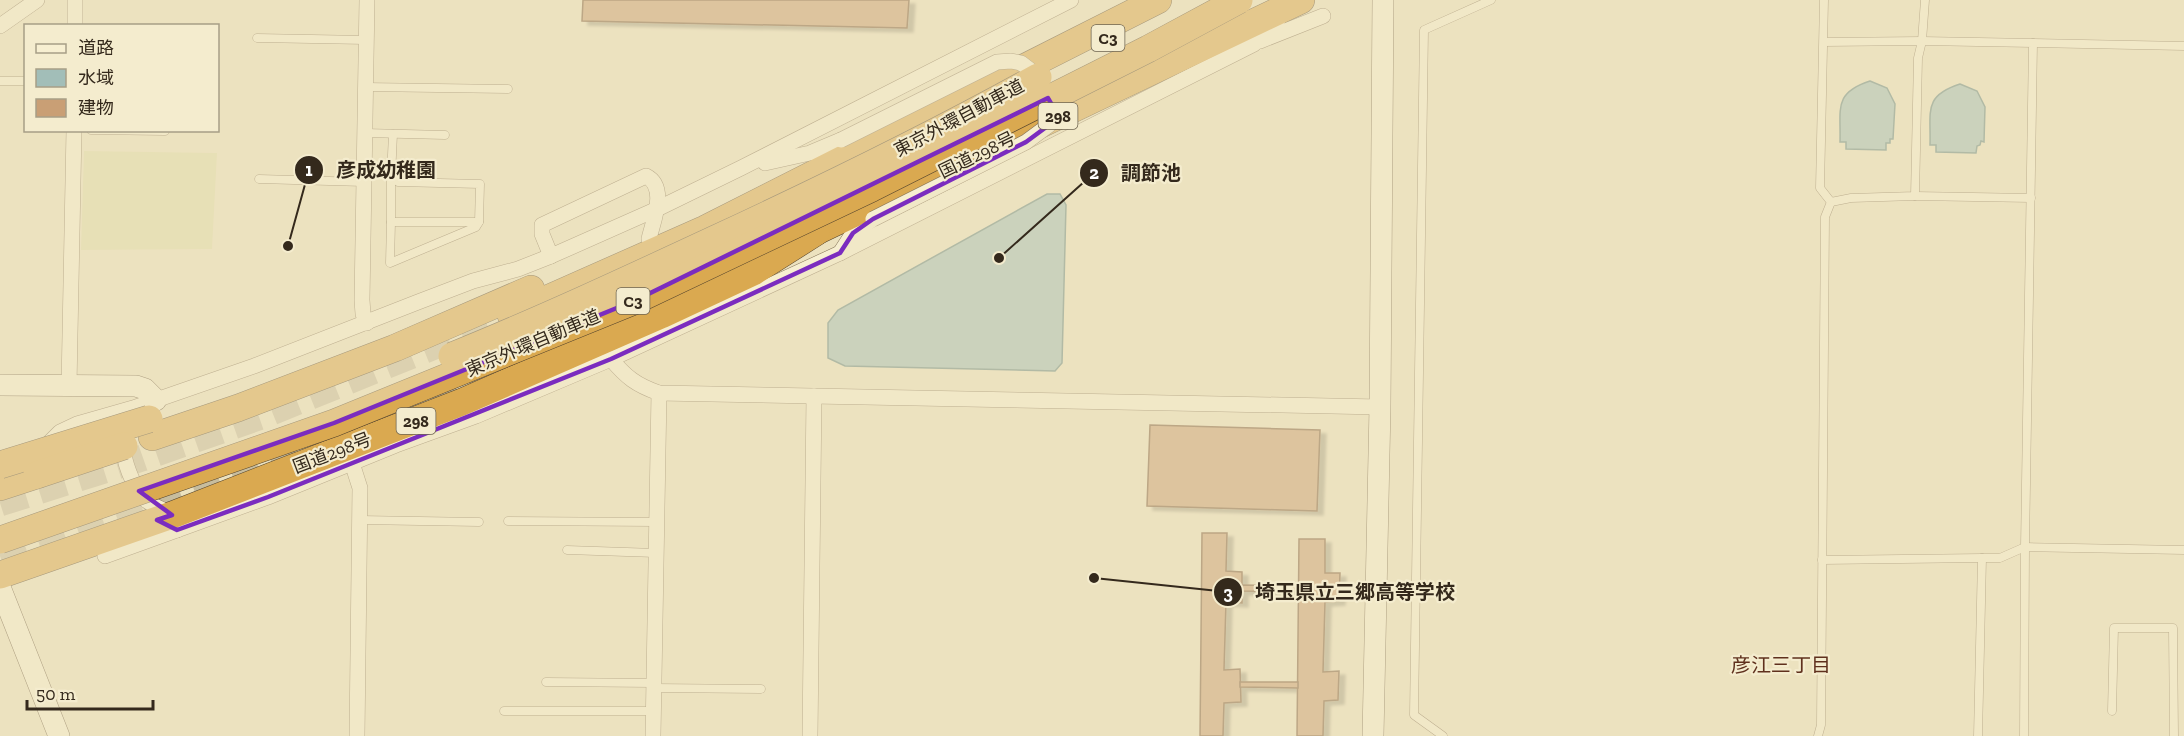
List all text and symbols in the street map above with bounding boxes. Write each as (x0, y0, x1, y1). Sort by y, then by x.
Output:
legend (24, 24, 219, 132)
road number: C3 (1092, 25, 1124, 51)
text: 道路 (78, 37, 114, 59)
text: 水域 (78, 67, 114, 89)
street label: 東京外環自動車道 (890, 74, 1028, 162)
text: 建物 (78, 97, 114, 119)
road number: 298 (1038, 103, 1078, 129)
street label: 国道298号 (935, 127, 1019, 183)
callout: 彦成幼稚園 (294, 151, 448, 189)
callout: 調節池 (1079, 154, 1193, 192)
text: 彦成幼稚園 (336, 158, 436, 182)
text: 1 (305, 159, 313, 181)
text: 調節池 (1121, 161, 1181, 185)
text: 2 (1089, 162, 1099, 184)
road number: C3 (616, 288, 650, 314)
street label: 東京外環自動車道 (462, 305, 604, 381)
road number: 298 (396, 408, 436, 434)
street label: 国道298号 (290, 428, 374, 478)
callout: 埼玉県立三郷高等学校 (1213, 573, 1467, 611)
text: 埼玉県立三郷高等学校 (1255, 580, 1455, 604)
text: 3 (1223, 582, 1233, 604)
district label: 彦江三丁目 (1731, 653, 1831, 677)
scale bar (27, 673, 153, 711)
text: 50 m (36, 683, 76, 705)

